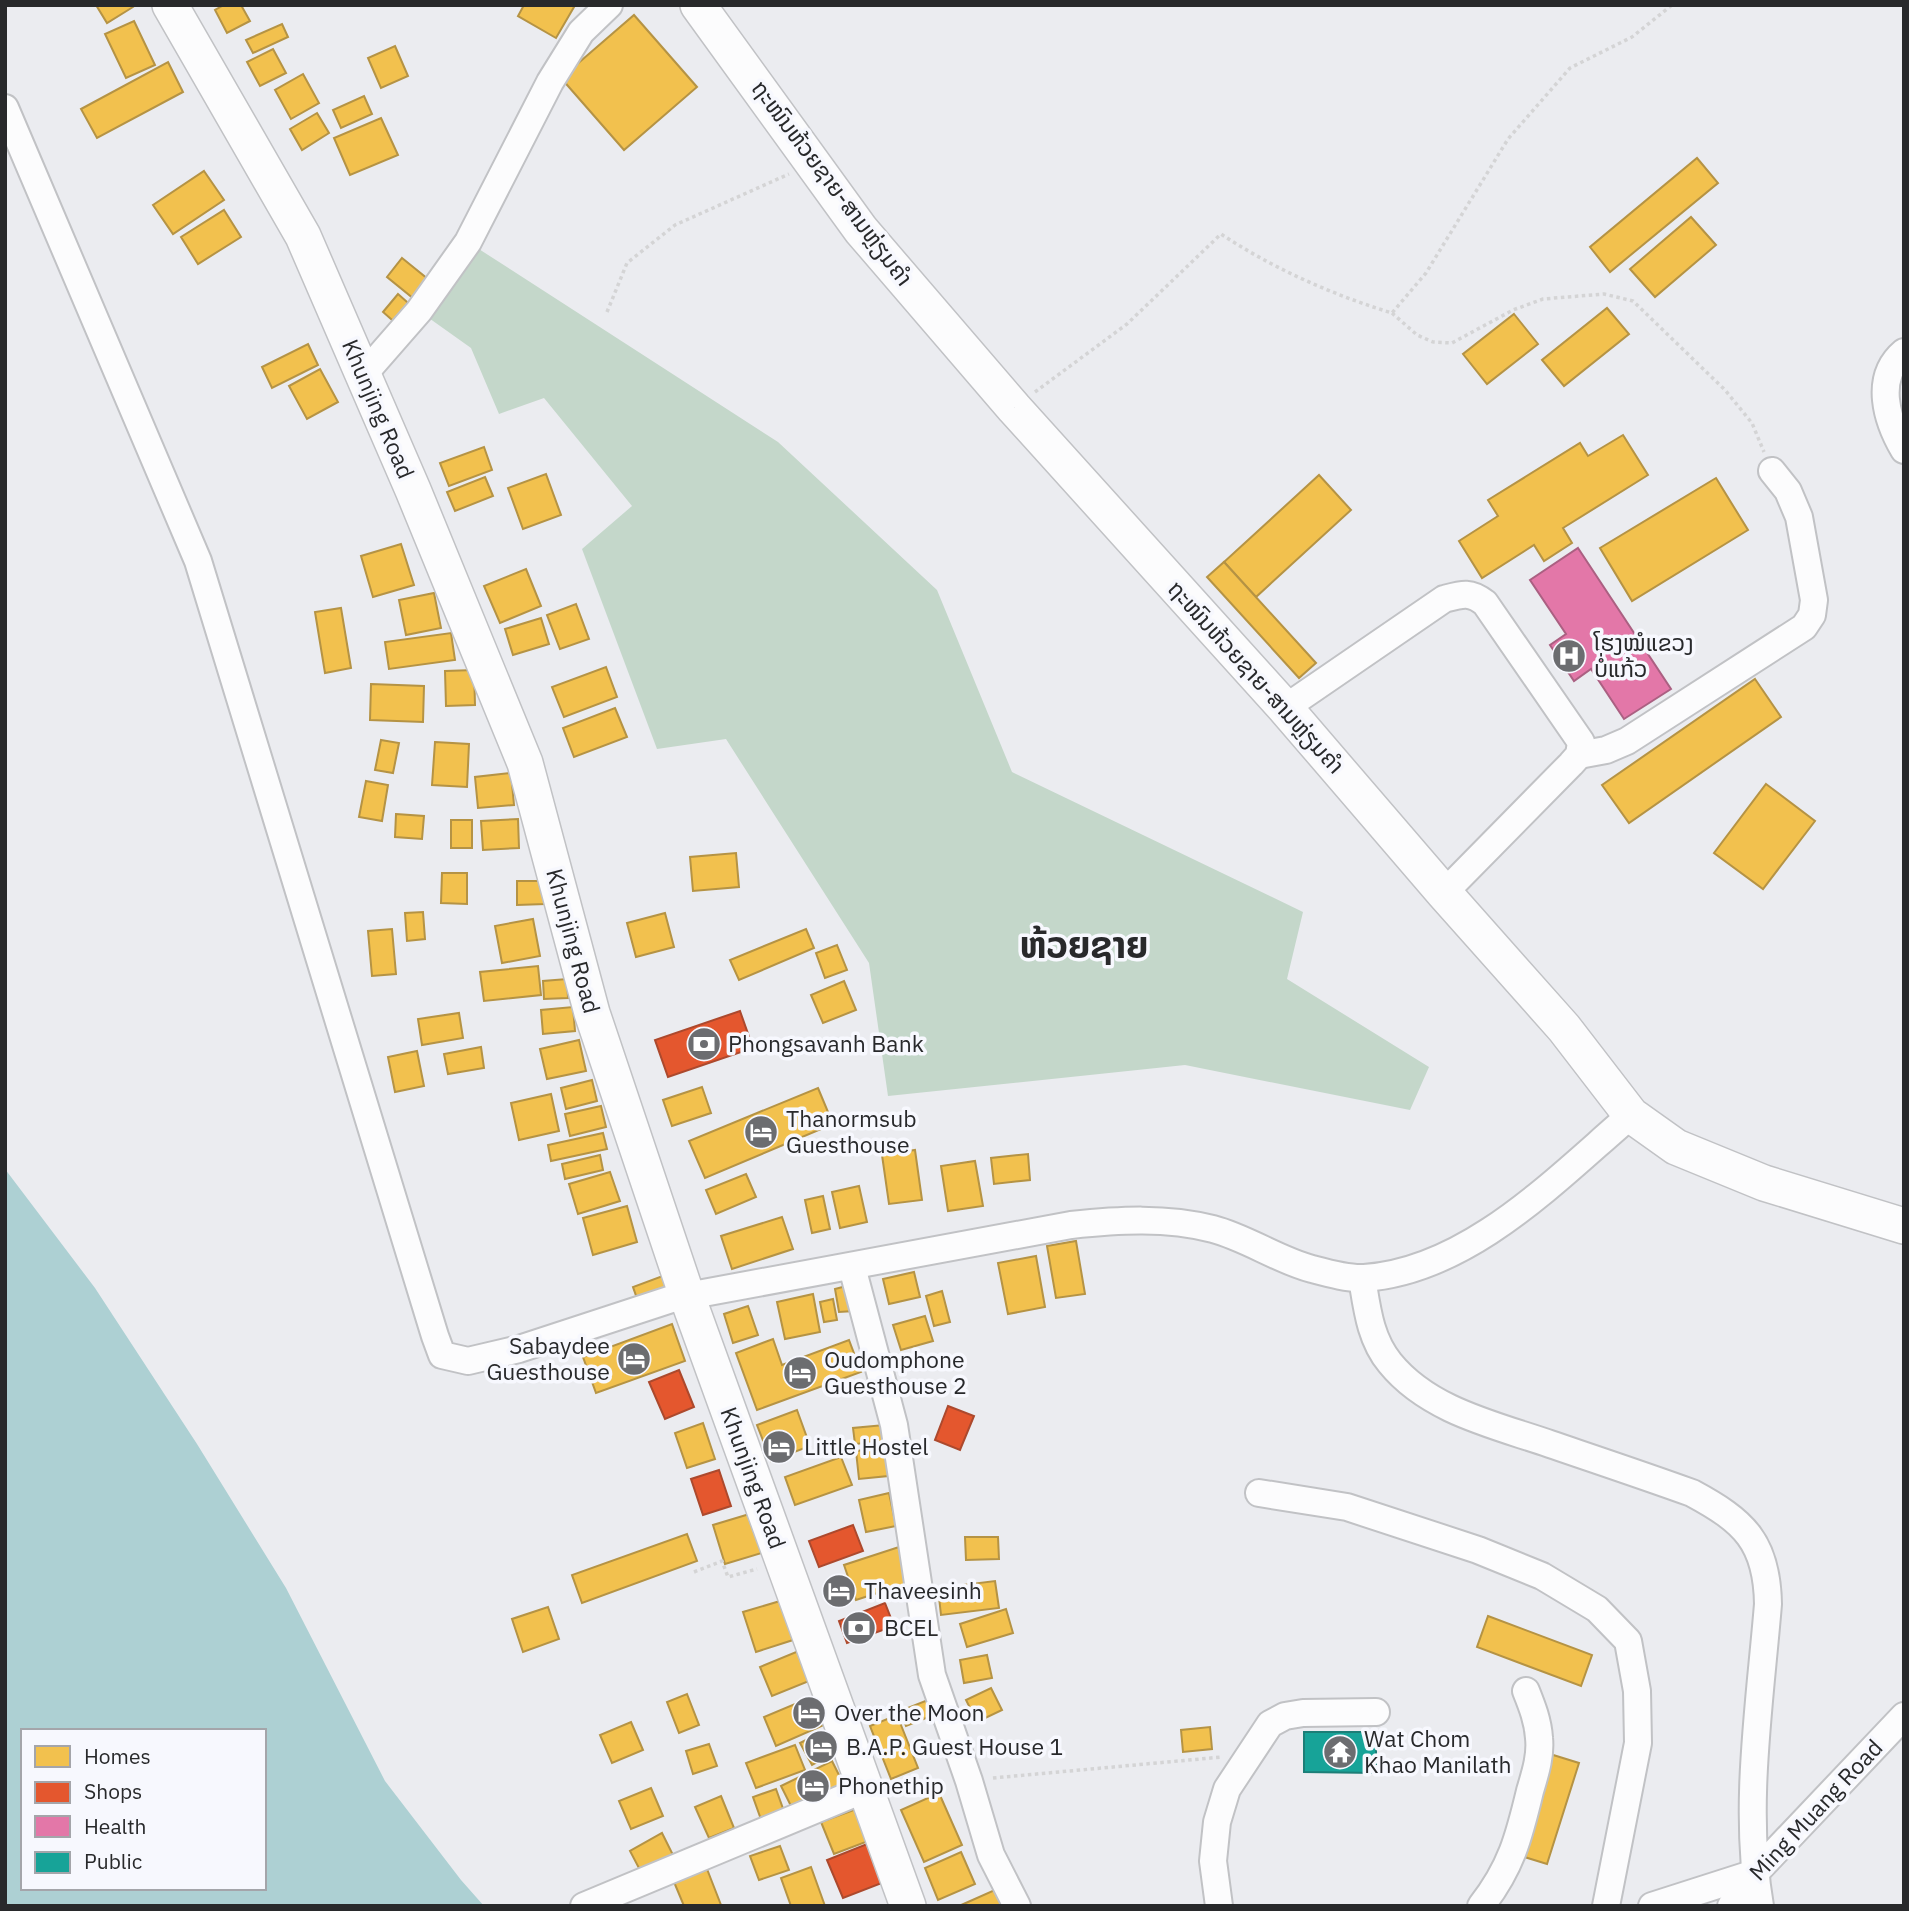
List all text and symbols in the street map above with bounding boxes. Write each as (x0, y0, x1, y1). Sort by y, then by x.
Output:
street label: ຖະໜົນຫ້ວຍຊາຍ-ສາມຫຼ່ຽມຄຳ (746, 73, 920, 291)
street label: Khunjing Road (336, 334, 422, 483)
street label: ຖະໜົນຫ້ວຍຊາຍ-ສາມຫຼ່ຽມຄຳ (1162, 573, 1352, 779)
place label: ໂຮງໝໍແຂວງ ບໍ່ແກ້ວ (1593, 627, 1694, 683)
hospital icon: ໂຮງໝໍແຂວງ ບໍ່ແກ້ວ (1550, 637, 1588, 675)
street label: Khunjing Road (540, 865, 608, 1016)
district label: ຫ້ວຍຊາຍ (1020, 920, 1148, 968)
bank icon: Phongsavanh Bank (685, 1025, 723, 1063)
place label: Phongsavanh Bank (728, 1028, 924, 1058)
place label: Thanormsub Guesthouse (786, 1103, 917, 1159)
hotel icon: Thanormsub Guesthouse (742, 1113, 780, 1151)
place label: Sabaydee Guesthouse (486, 1330, 610, 1386)
hotel icon: Sabaydee Guesthouse (615, 1340, 653, 1378)
place label: Oudomphone Guesthouse 2 (824, 1344, 967, 1400)
hotel icon: Oudomphone Guesthouse 2 (781, 1354, 819, 1392)
street label: Khunjing Road (714, 1403, 793, 1553)
hotel icon: Little Hostel (760, 1428, 798, 1466)
place label: Little Hostel (804, 1431, 929, 1461)
hotel icon: Thaveesinh (820, 1572, 858, 1610)
place label: Thaveesinh (864, 1575, 982, 1605)
bank icon: BCEL (840, 1609, 878, 1647)
place label: BCEL (884, 1612, 938, 1642)
hotel icon: Over the Moon (790, 1694, 828, 1732)
place label: Over the Moon (834, 1697, 985, 1727)
place label: Wat Chom Khao Manilath (1364, 1723, 1512, 1779)
hotel icon: B.A.P. Guest House 1 (802, 1728, 840, 1766)
legend (21, 1729, 266, 1890)
place label: B.A.P. Guest House 1 (846, 1731, 1063, 1761)
street label: Ming Muang Road (1742, 1732, 1889, 1886)
temple icon: Wat Chom Khao Manilath (1321, 1733, 1359, 1771)
text: Homes (84, 1742, 151, 1770)
hotel icon: Phonethip (794, 1767, 832, 1805)
place label: Phonethip (838, 1770, 944, 1800)
text: Shops (84, 1777, 142, 1805)
text: Health (84, 1812, 147, 1840)
text: Public (84, 1847, 142, 1875)

